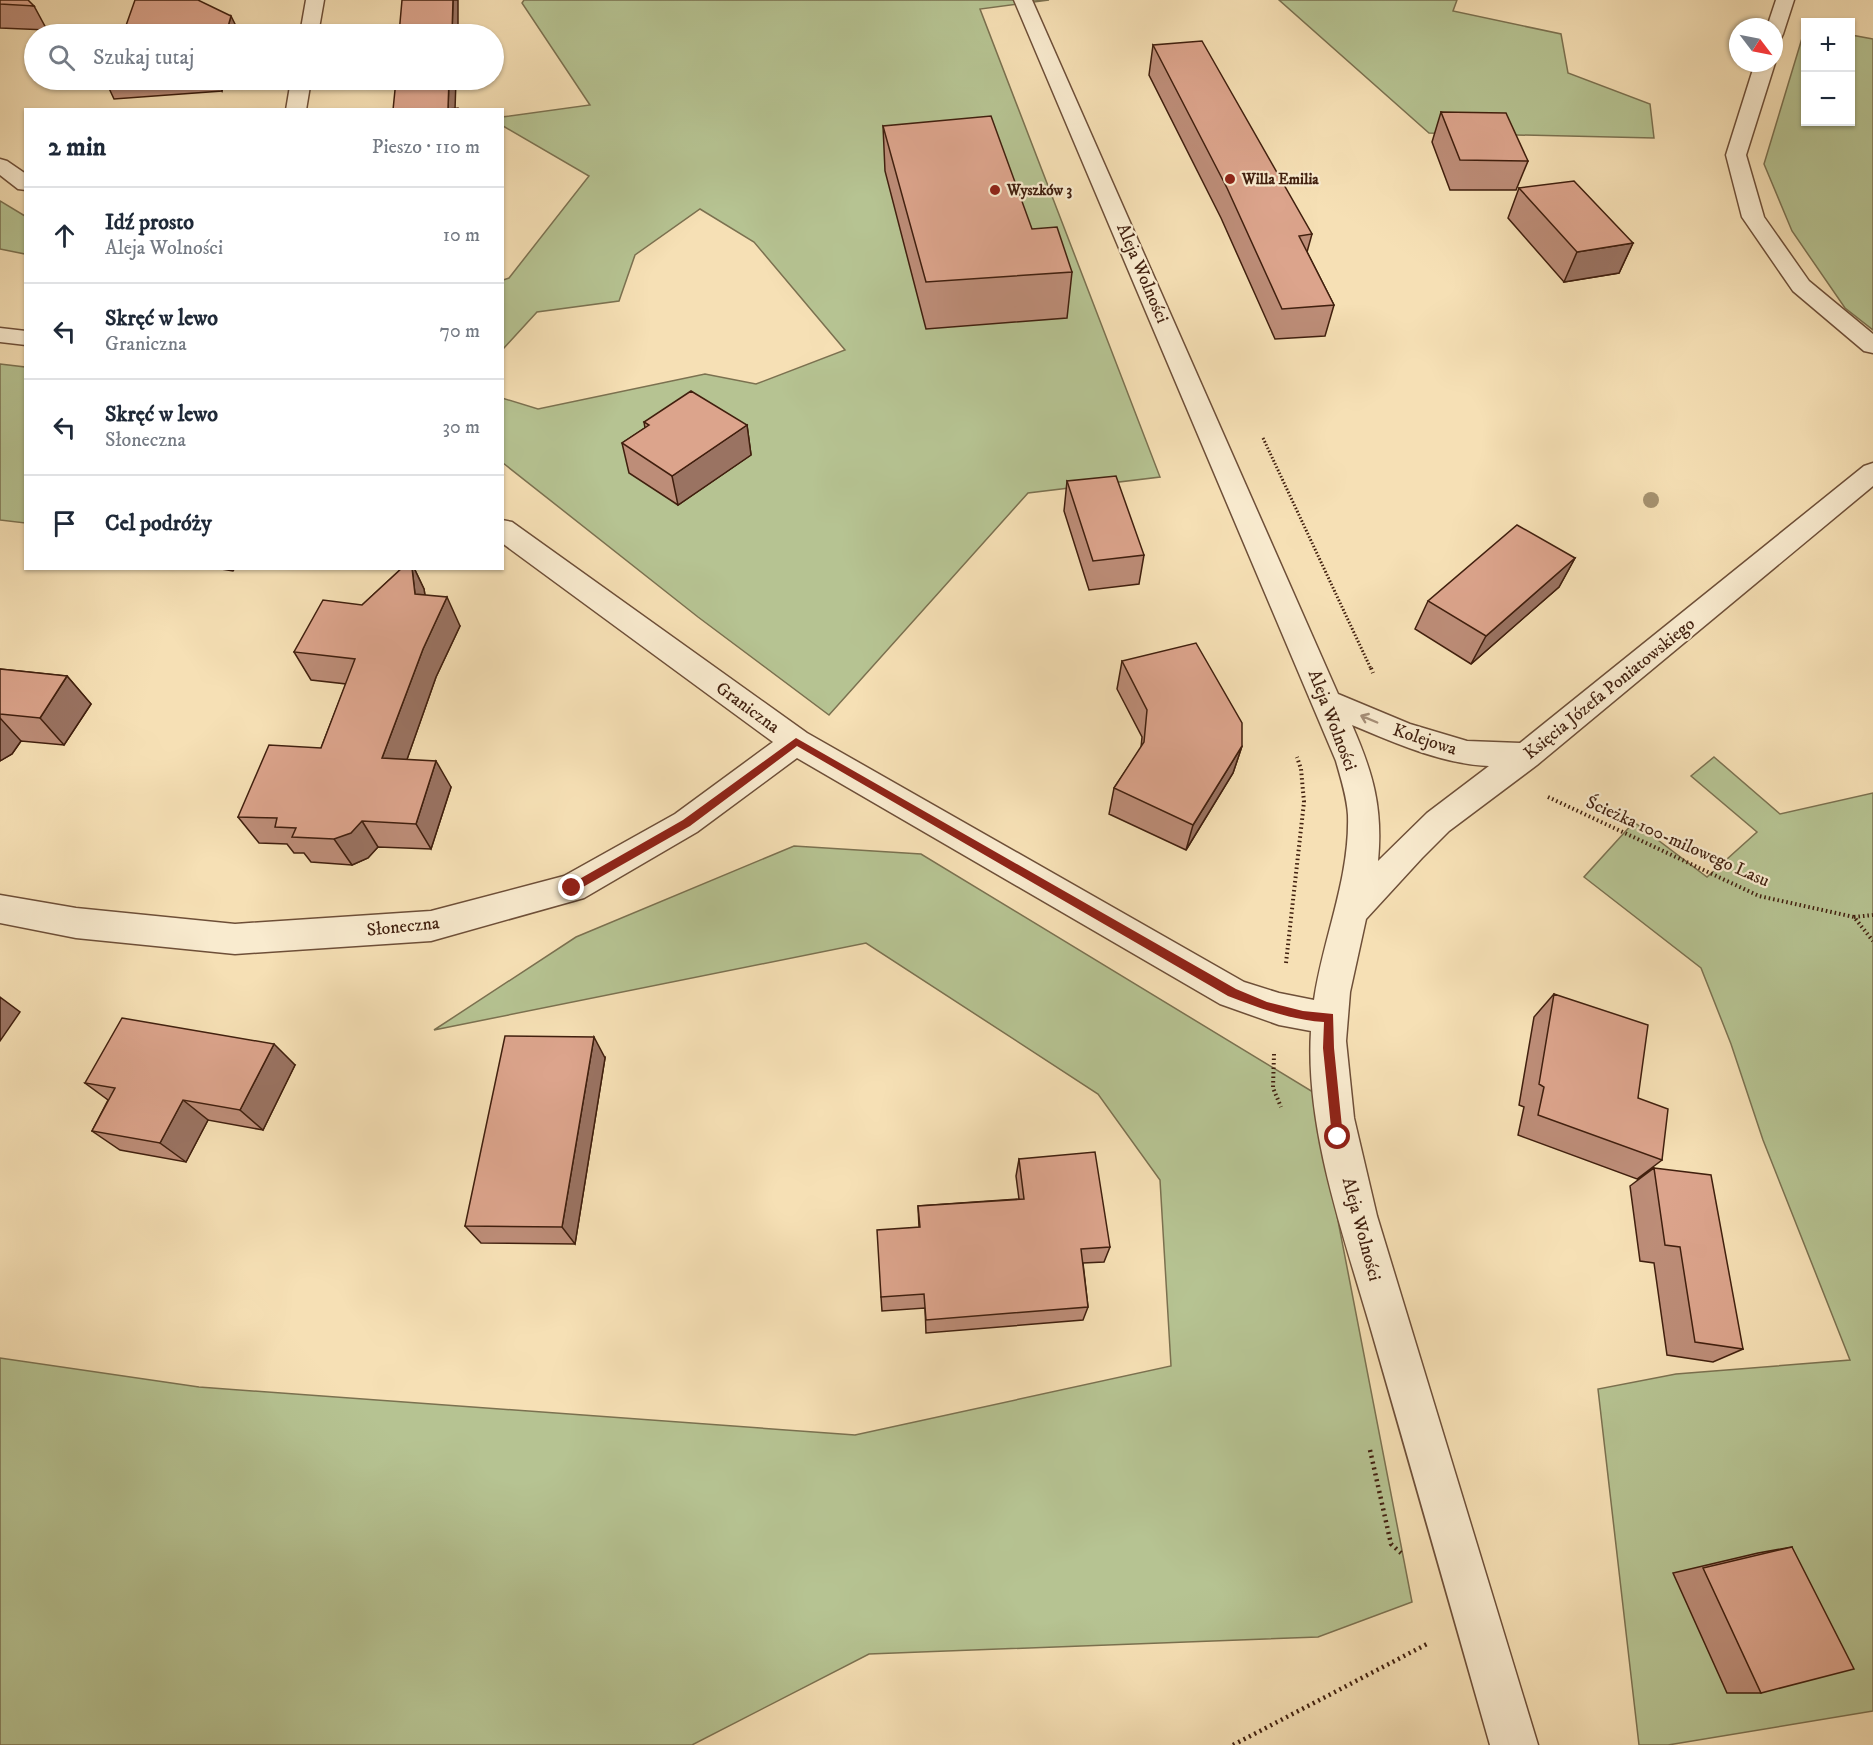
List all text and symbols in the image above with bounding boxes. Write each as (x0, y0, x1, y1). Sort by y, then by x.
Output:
north arrow (1729, 18, 1783, 72)
map controls (1801, 18, 1855, 126)
button: + (1801, 18, 1855, 72)
search box (24, 24, 504, 90)
icon: search (45, 41, 78, 74)
text: Szukaj tutaj (93, 44, 194, 71)
button: − (1801, 72, 1855, 126)
text: 2 min (48, 131, 106, 164)
text: Pieszo · 110 m (372, 135, 480, 160)
place label: Willa Emilia (1241, 170, 1319, 189)
marker: Willa Emilia (1223, 172, 1237, 186)
place label: Wyszków 3 (1006, 181, 1072, 200)
marker: Wyszków 3 (988, 183, 1002, 197)
text: Idź prosto (105, 209, 194, 236)
icon: ahead (48, 219, 81, 252)
street label: Aleja Wolności (1111, 220, 1173, 327)
text: 10 m (443, 223, 480, 248)
text: Aleja Wolności (105, 236, 223, 261)
text: Skręć w lewo (105, 305, 218, 332)
icon: left (48, 315, 81, 348)
text: 70 m (439, 319, 480, 344)
text: Graniczna (105, 332, 187, 357)
text: Skręć w lewo (105, 401, 218, 428)
icon: left (48, 411, 81, 444)
text: 30 m (442, 415, 480, 440)
text: Słoneczna (105, 428, 186, 453)
icon: arrive (48, 507, 81, 540)
text: Cel podróży (105, 510, 212, 537)
street label: Księcia Józefa Poniatowskiego (1520, 613, 1700, 765)
street label: Aleja Wolności (1303, 667, 1361, 774)
street label: Graniczna (711, 677, 784, 739)
one-way arrow (1360, 713, 1378, 724)
street label: Kolejowa (1390, 719, 1460, 761)
street label: Ścieżka 100-milowego Lasu (1582, 791, 1773, 892)
route end (558, 874, 584, 900)
street label: Słoneczna (366, 912, 441, 942)
route start (1324, 1123, 1350, 1149)
street label: Aleja Wolności (1337, 1175, 1385, 1283)

